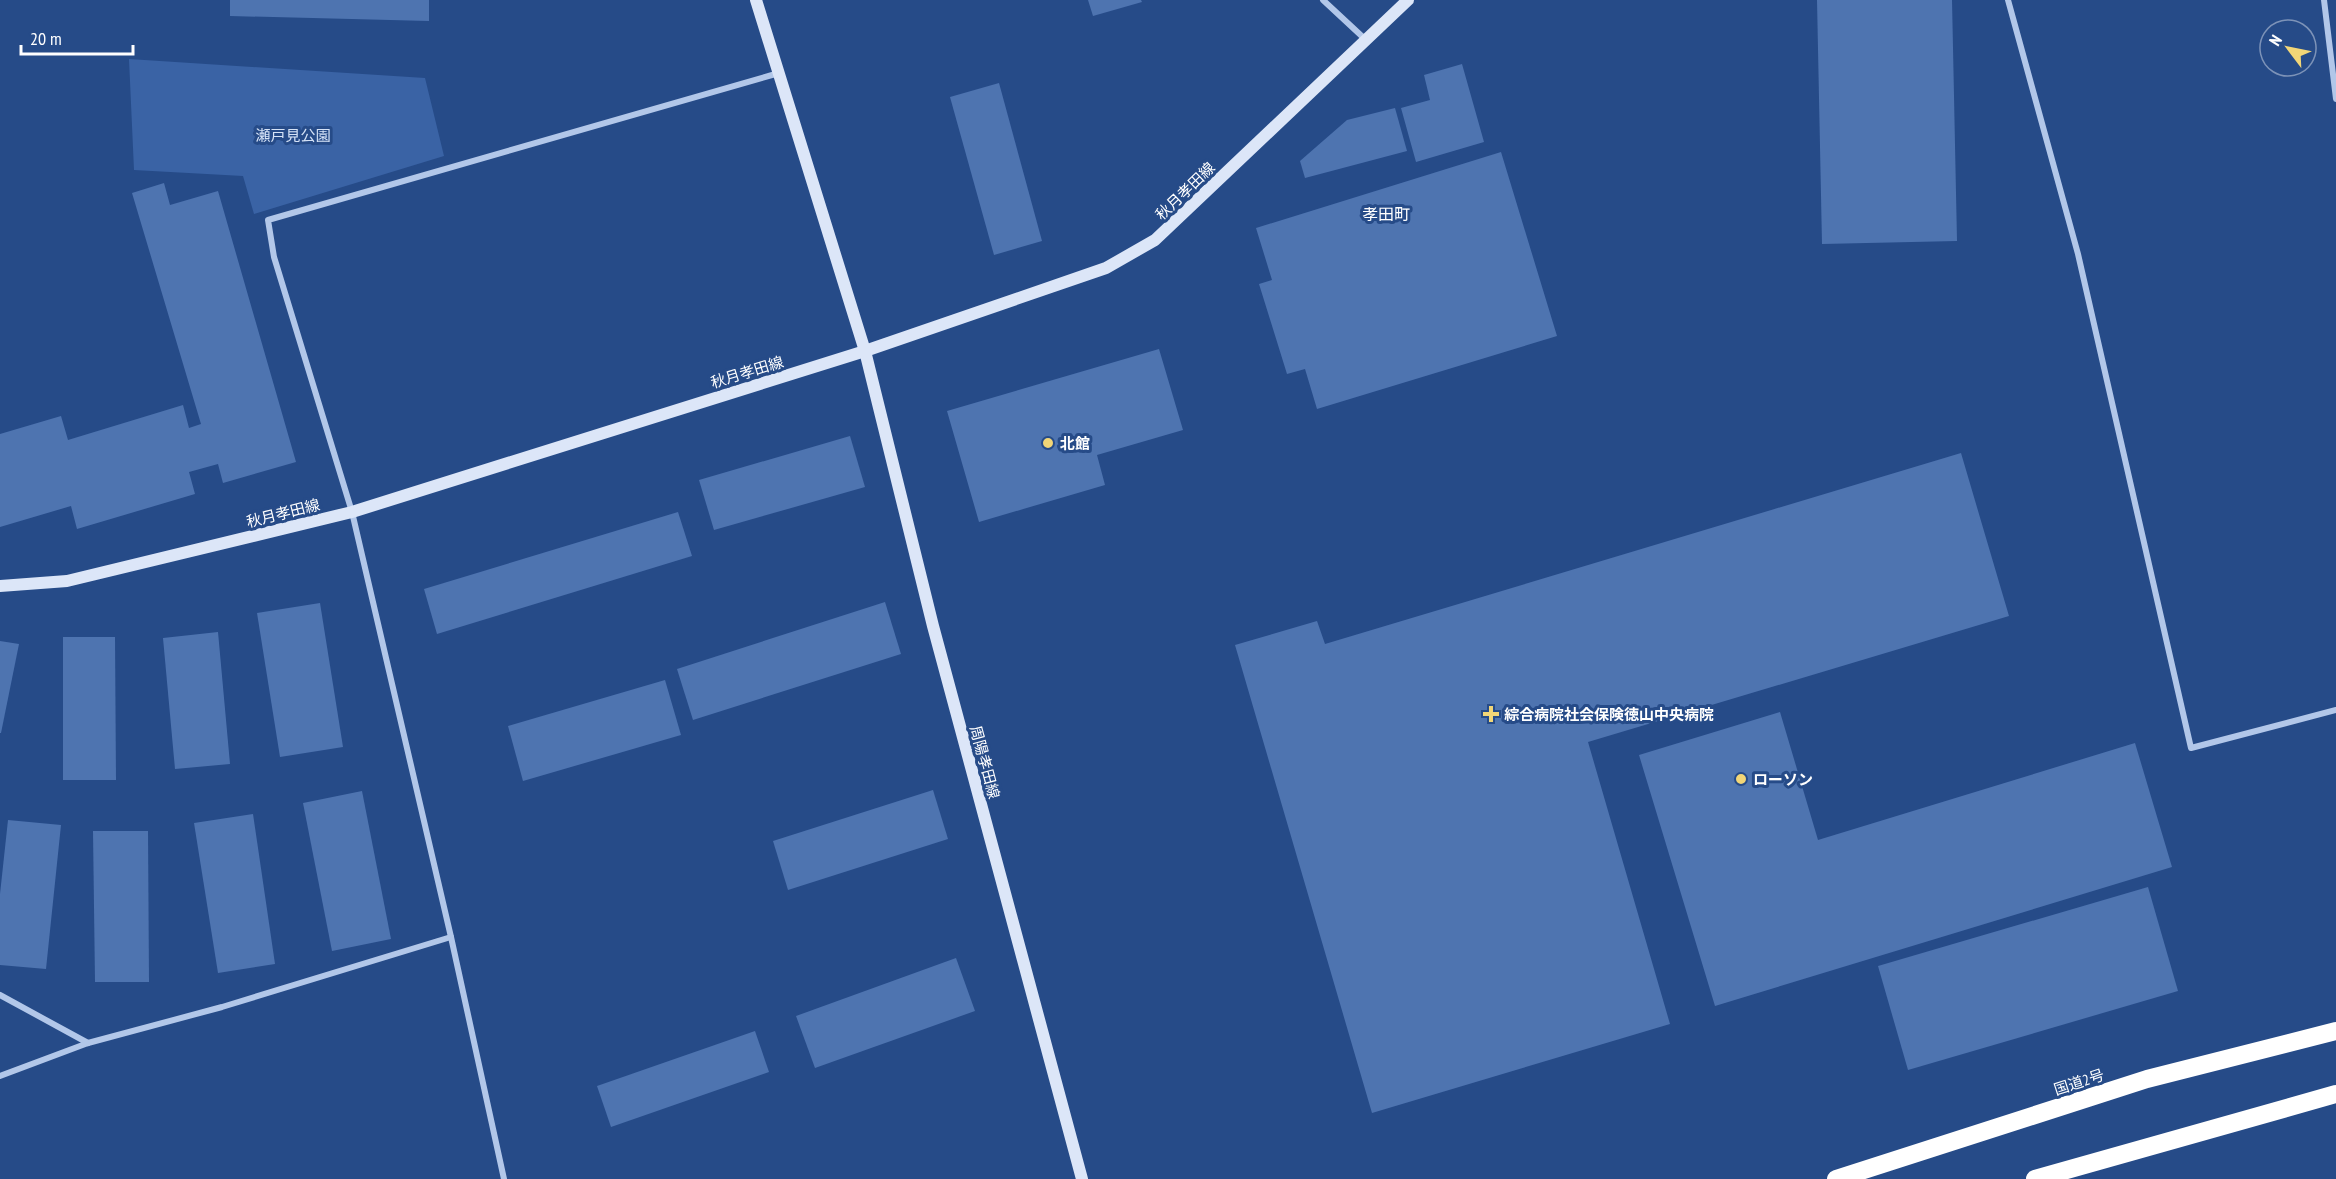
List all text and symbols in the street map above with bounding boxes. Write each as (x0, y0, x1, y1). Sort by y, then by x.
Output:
scale bar (21, 18, 134, 56)
north arrow (2258, 18, 2318, 78)
text: 20 m (30, 27, 62, 50)
text: N (2265, 31, 2286, 49)
park label: 瀬戸見公園 (255, 126, 331, 145)
street label: 秋月孝田線 (1151, 158, 1219, 224)
district label: 孝田町 (1362, 204, 1410, 224)
street label: 秋月孝田線 (708, 352, 786, 392)
place label: 北館 (1060, 434, 1090, 453)
marker: 北館 (1041, 436, 1055, 450)
street label: 秋月孝田線 (244, 495, 322, 531)
marker: 綜合病院社会保険徳山中央病院 (1482, 705, 1500, 723)
place label: 綜合病院社会保険徳山中央病院 (1504, 705, 1714, 724)
street label: 周陽孝田線 (966, 723, 1004, 801)
place label: ローソン (1753, 770, 1813, 789)
marker: ローソン (1734, 772, 1748, 786)
street label: 国道2号 (2051, 1065, 2107, 1099)

